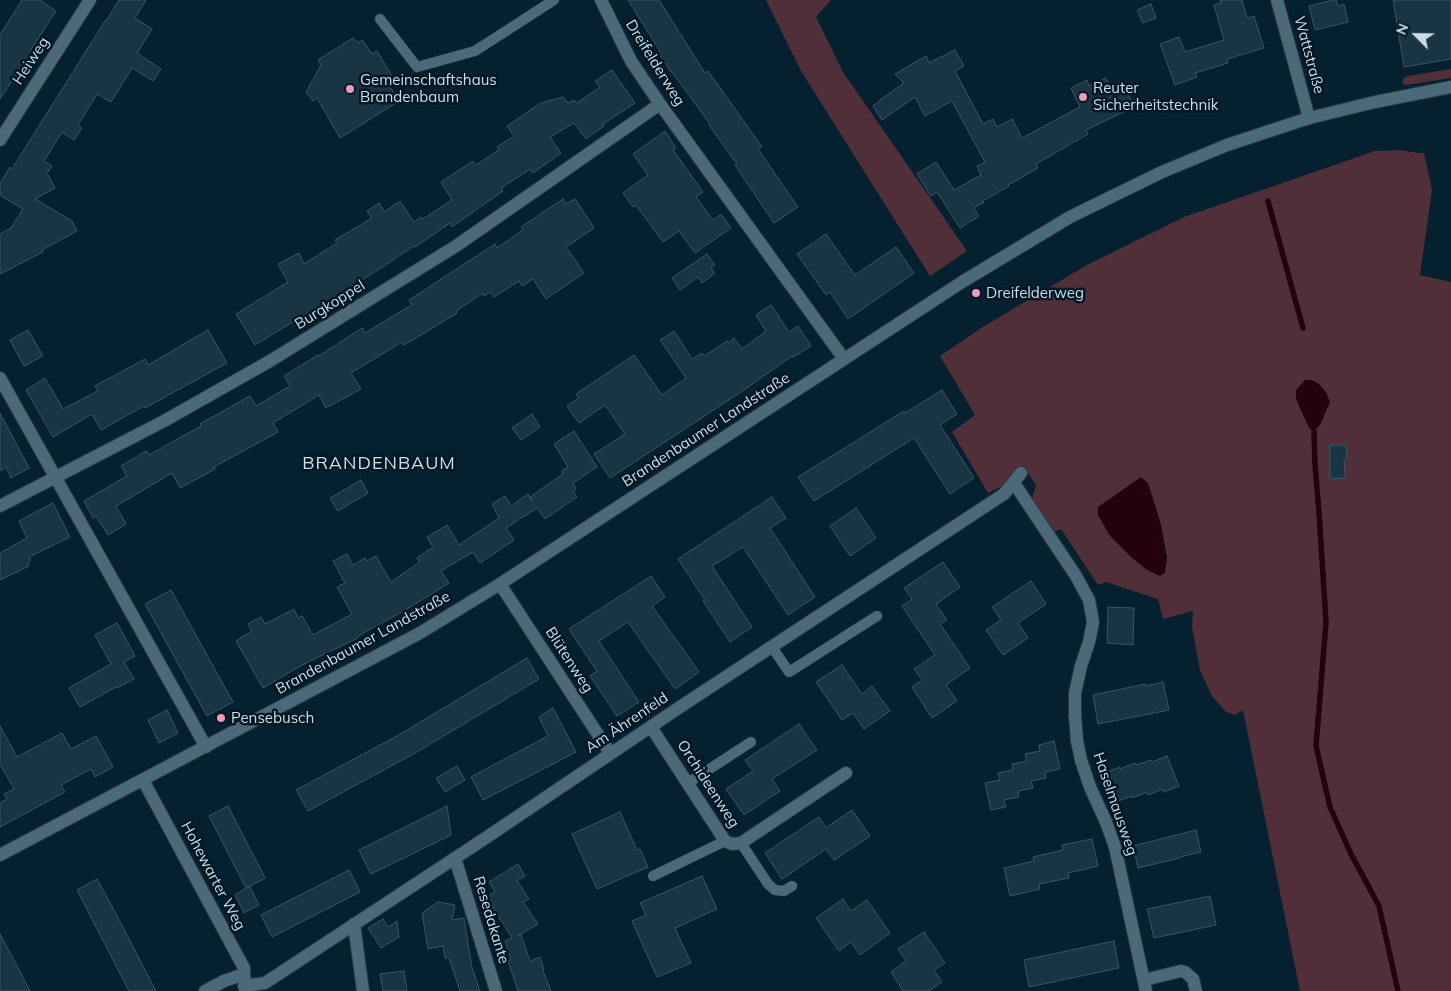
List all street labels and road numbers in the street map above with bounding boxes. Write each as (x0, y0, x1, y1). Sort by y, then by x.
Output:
street label: Wattstraße (1290, 14, 1328, 96)
street label: Dreifelderweg (621, 17, 689, 109)
street label: Heiweg (9, 34, 53, 88)
street label: Burgkoppel (292, 276, 368, 334)
street label: Brandenbaumer Landstraße (619, 369, 793, 491)
street label: Brandenbaumer Landstraße (273, 588, 453, 698)
street label: Blütenweg (541, 624, 597, 696)
street label: Am Ährenfeld (582, 689, 672, 757)
street label: Orchideenweg (673, 737, 743, 831)
street label: Haselmausweg (1089, 750, 1141, 858)
street label: Hohewarter Weg (177, 819, 249, 933)
street label: Resedakante (469, 874, 513, 966)

